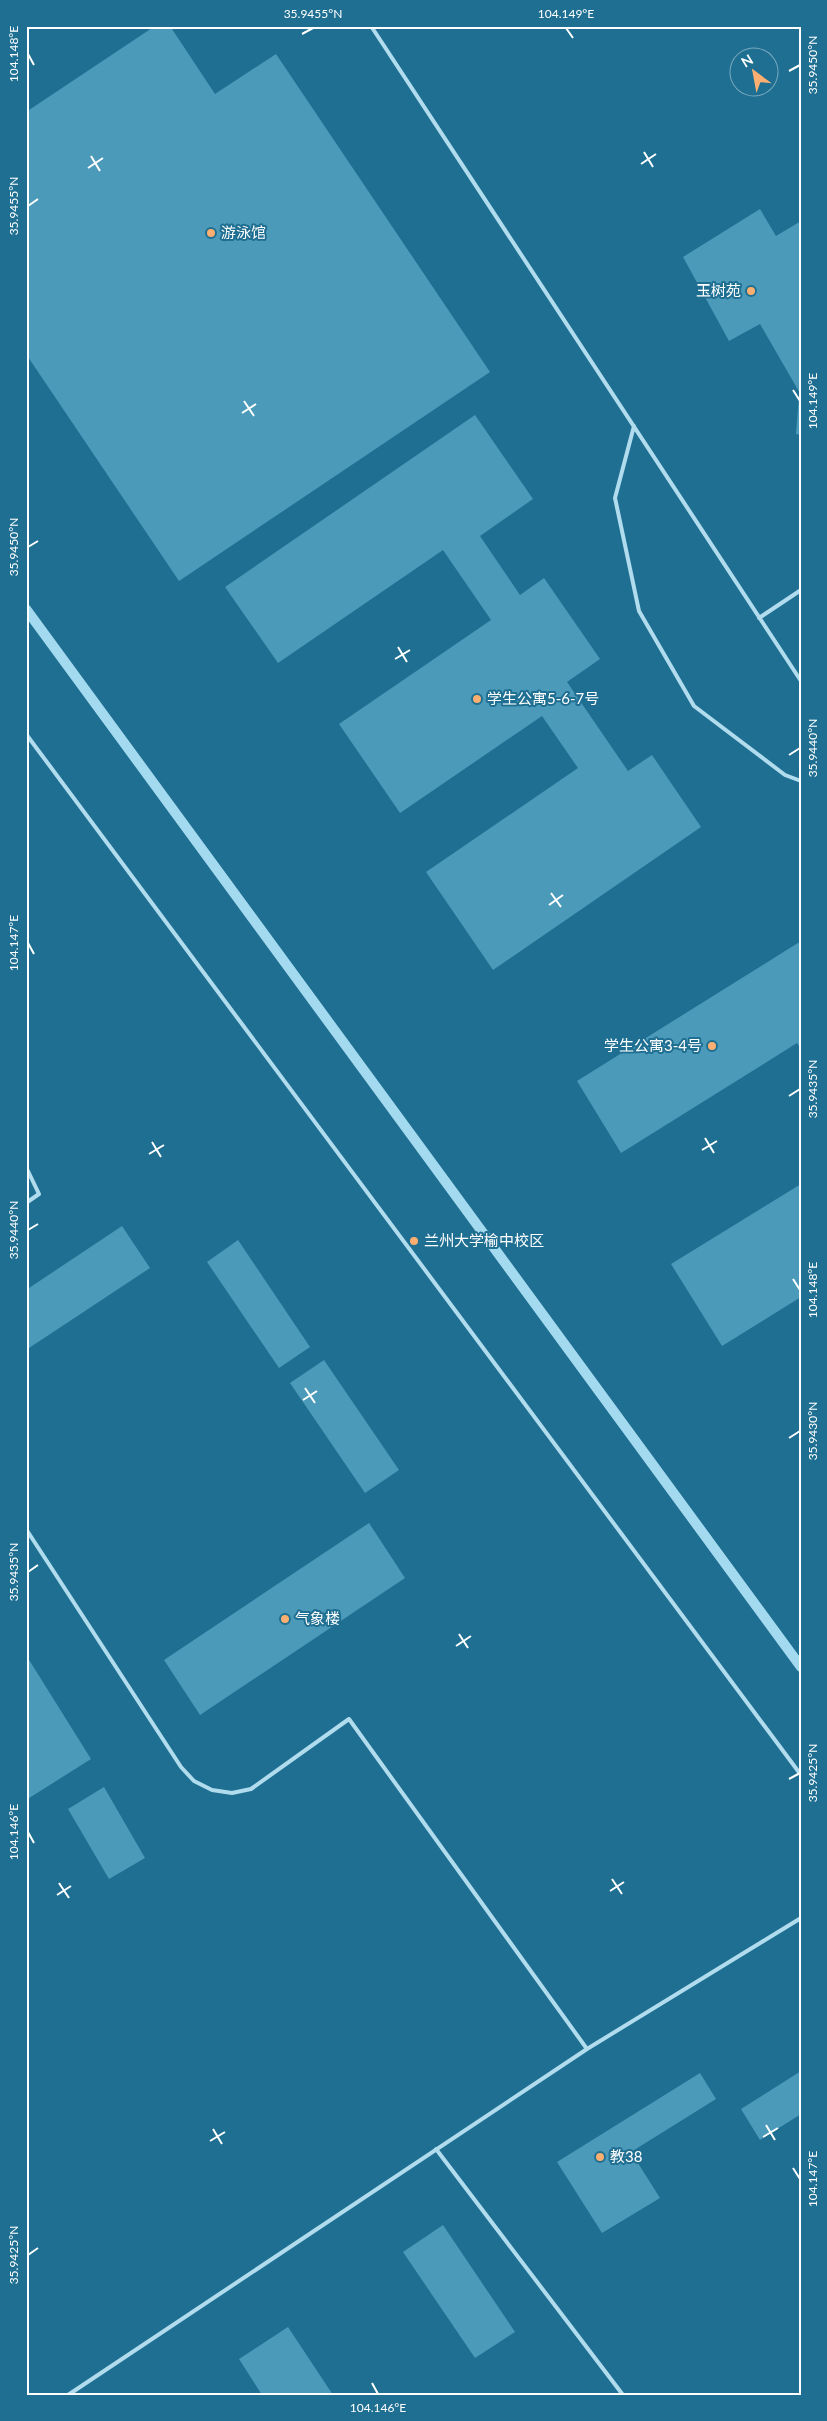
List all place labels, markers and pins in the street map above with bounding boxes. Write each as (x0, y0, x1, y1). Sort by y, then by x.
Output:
place label: 游泳馆 (221, 223, 266, 241)
marker: 游泳馆 (205, 227, 217, 239)
place label: 玉树苑 (696, 281, 741, 299)
marker: 玉树苑 (745, 285, 757, 297)
place label: 学生公寓5-6-7号 (487, 689, 599, 707)
marker: 学生公寓5-6-7号 (471, 693, 483, 705)
place label: 学生公寓3-4号 (604, 1036, 702, 1054)
marker: 学生公寓3-4号 (706, 1040, 718, 1052)
place label: 兰州大学榆中校区 (424, 1231, 544, 1249)
marker: 兰州大学榆中校区 (408, 1235, 420, 1247)
place label: 气象楼 (295, 1609, 340, 1627)
marker: 气象楼 (279, 1613, 291, 1625)
place label: 教38 (610, 2147, 642, 2165)
marker: 教38 (594, 2151, 606, 2163)

